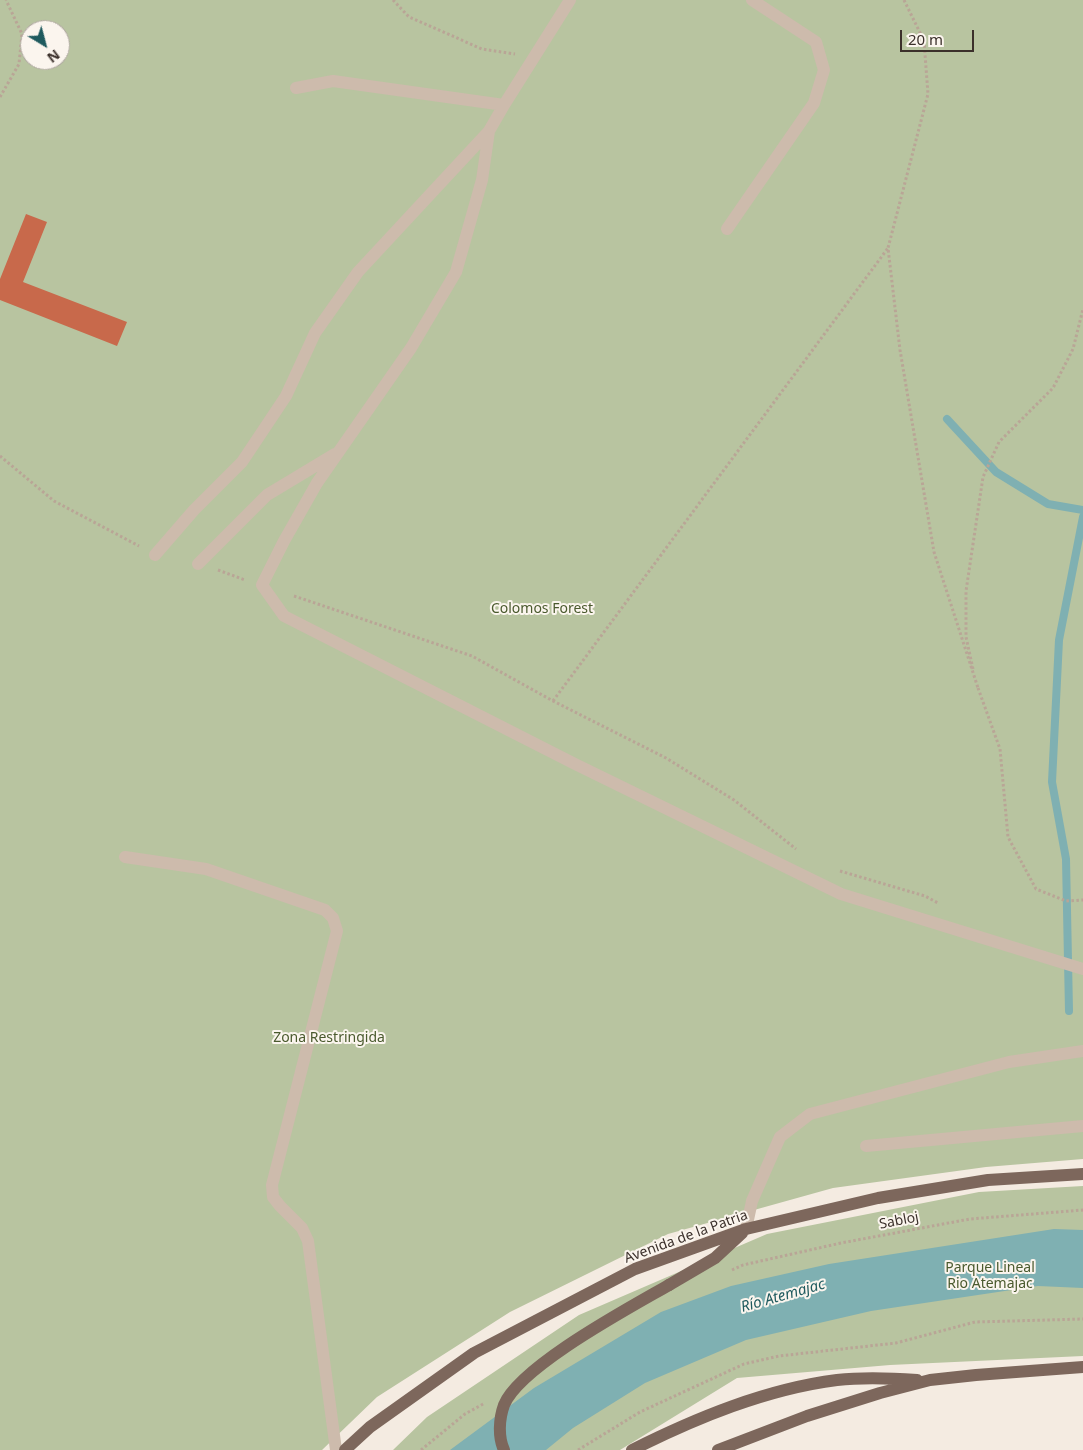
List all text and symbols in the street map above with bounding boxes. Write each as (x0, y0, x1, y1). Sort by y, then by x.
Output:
north arrow (20, 20, 70, 70)
scale bar (903, 20, 977, 52)
text: 20 m (908, 29, 943, 49)
text: N (43, 46, 64, 68)
park label: Colomos Forest (491, 601, 593, 617)
park label: Zona Restringida (273, 1030, 385, 1046)
street label: Avenida de la Patria (622, 1207, 750, 1267)
street label: Sabloj (878, 1209, 920, 1233)
park label: Parque Lineal Rio Atemajac (945, 1260, 1035, 1292)
water label: Río Atemajac (739, 1275, 827, 1317)

